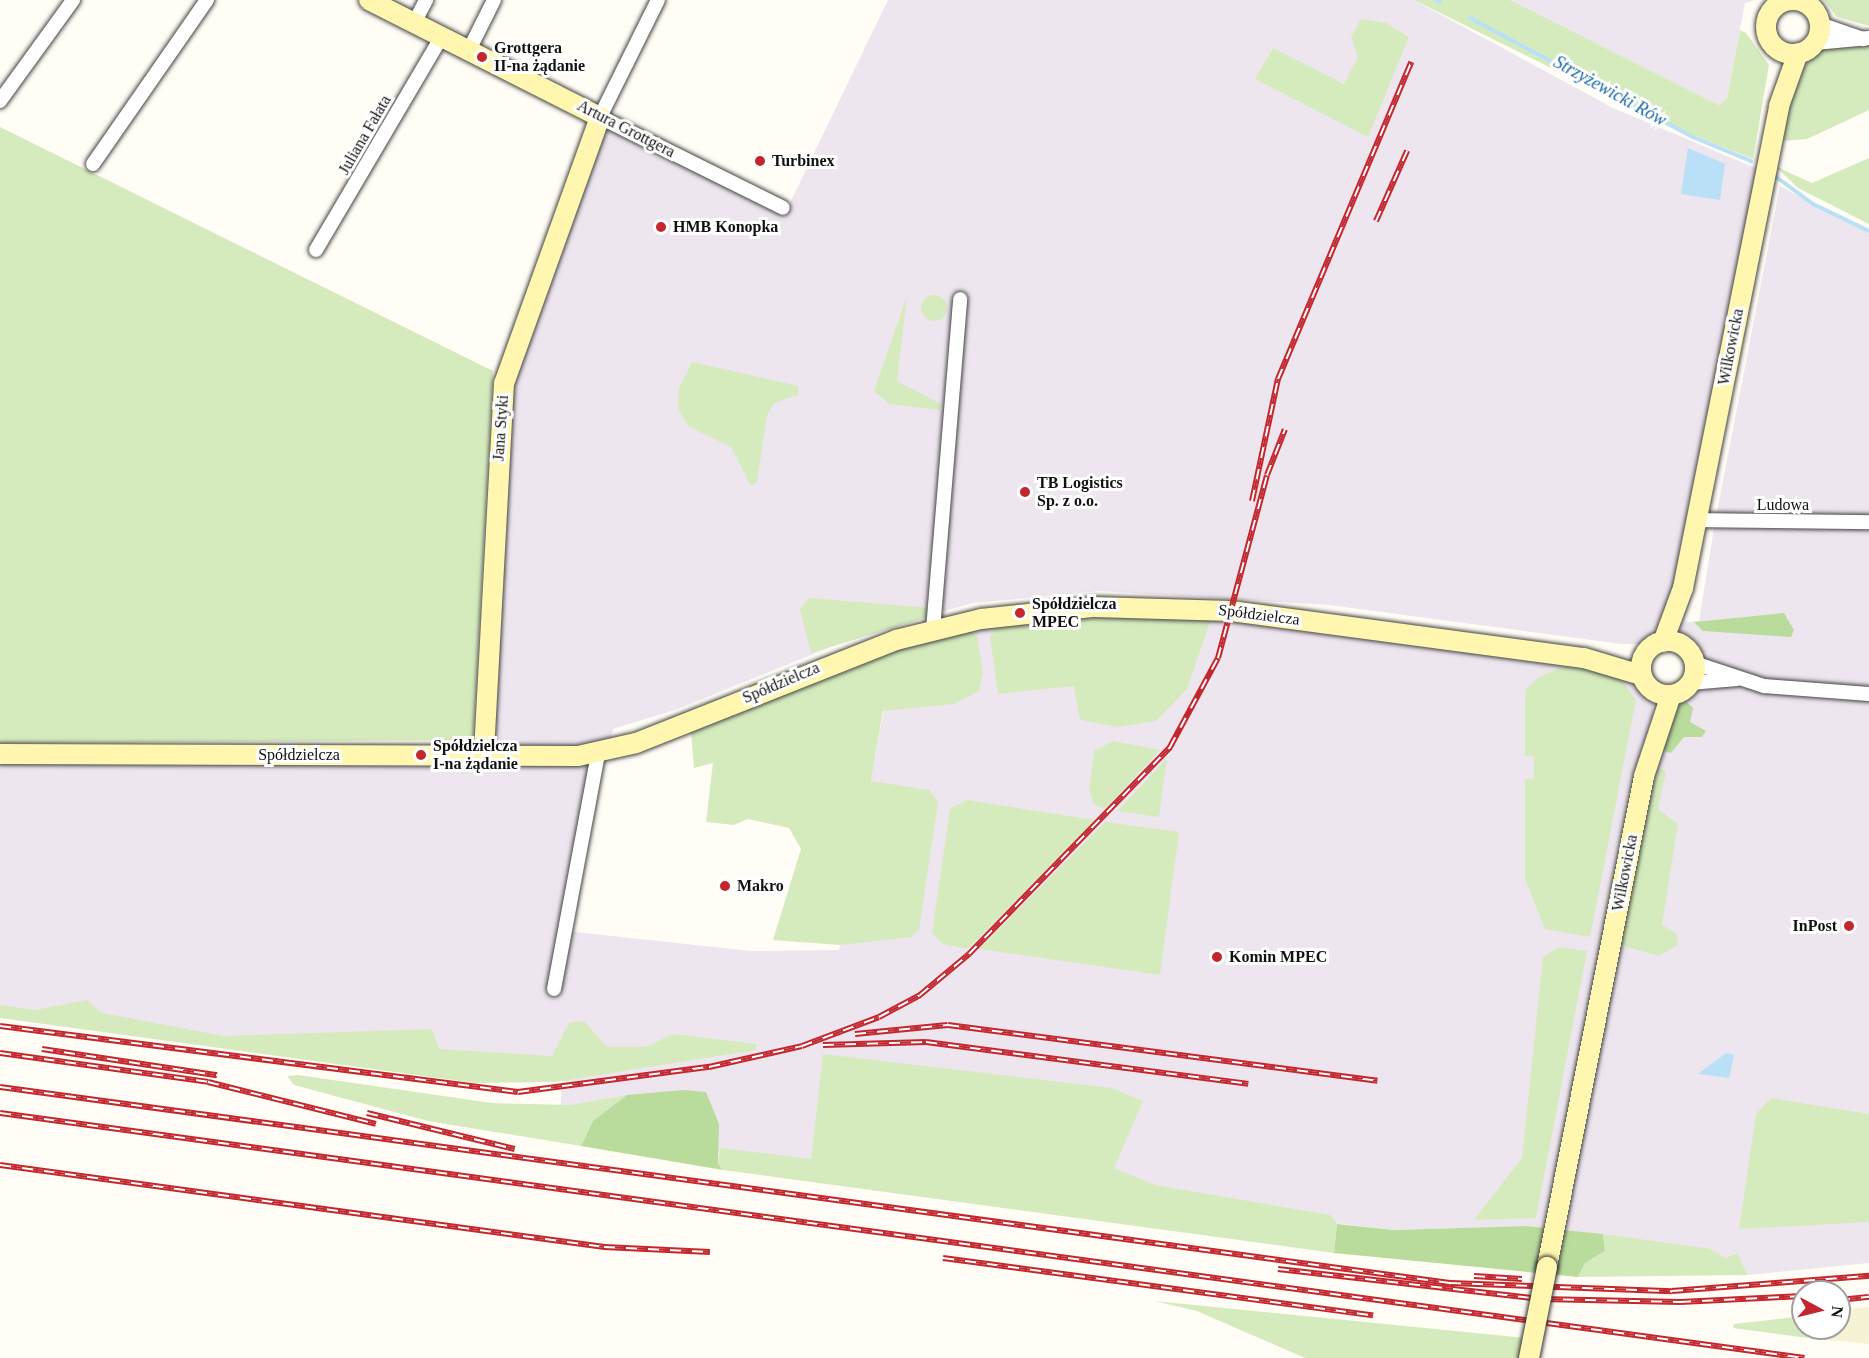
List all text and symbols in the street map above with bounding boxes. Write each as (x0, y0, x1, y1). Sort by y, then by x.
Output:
place label: Grottgera II-na żądanie (494, 38, 585, 76)
marker: Grottgera II-na żądanie (475, 50, 489, 64)
water label: Strzyżewicki Rów (1550, 51, 1670, 131)
street label: Juliana Fałata (335, 92, 395, 178)
street label: Artura Grottgera (574, 96, 678, 162)
place label: Turbinex (772, 151, 835, 171)
marker: Turbinex (753, 154, 767, 168)
place label: HMB Konopka (673, 217, 778, 237)
marker: HMB Konopka (654, 220, 668, 234)
street label: Wilkowicka (1714, 307, 1748, 387)
street label: Jana Styki (489, 394, 513, 462)
place label: TB Logistics Sp. z o.o. (1037, 473, 1123, 511)
marker: TB Logistics Sp. z o.o. (1018, 485, 1032, 499)
street label: Ludowa (1757, 495, 1809, 515)
place label: Spółdzielcza MPEC (1032, 594, 1116, 632)
street label: Spółdzielcza (1217, 600, 1301, 630)
marker: Spółdzielcza MPEC (1013, 606, 1027, 620)
street label: Spółdzielcza (740, 658, 822, 708)
place label: Spółdzielcza I-na żądanie (433, 736, 518, 774)
street label: Spółdzielcza (258, 745, 340, 765)
marker: Spółdzielcza I-na żądanie (414, 748, 428, 762)
street label: Wilkowicka (1608, 833, 1642, 913)
place label: Makro (737, 876, 784, 896)
marker: Makro (718, 879, 732, 893)
place label: InPost (1793, 916, 1837, 936)
marker: InPost (1842, 919, 1856, 933)
place label: Komin MPEC (1229, 947, 1327, 967)
marker: Komin MPEC (1210, 950, 1224, 964)
north arrow (1791, 1280, 1851, 1340)
text: N (1828, 1305, 1847, 1319)

